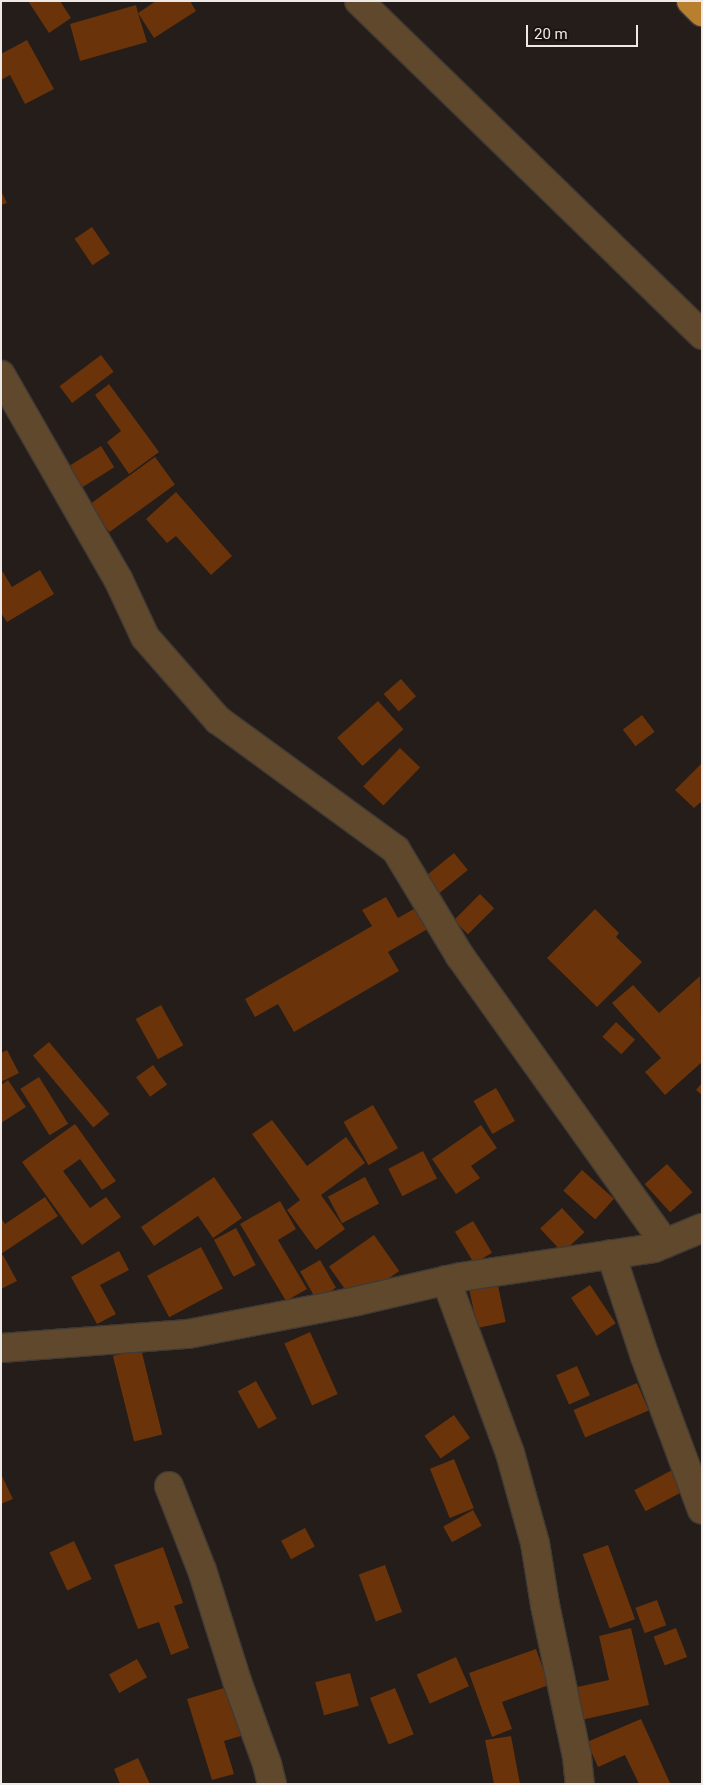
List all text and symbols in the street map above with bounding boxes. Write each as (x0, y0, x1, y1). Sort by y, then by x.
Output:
scale bar (528, 15, 640, 47)
text: 20 m (534, 25, 568, 43)

